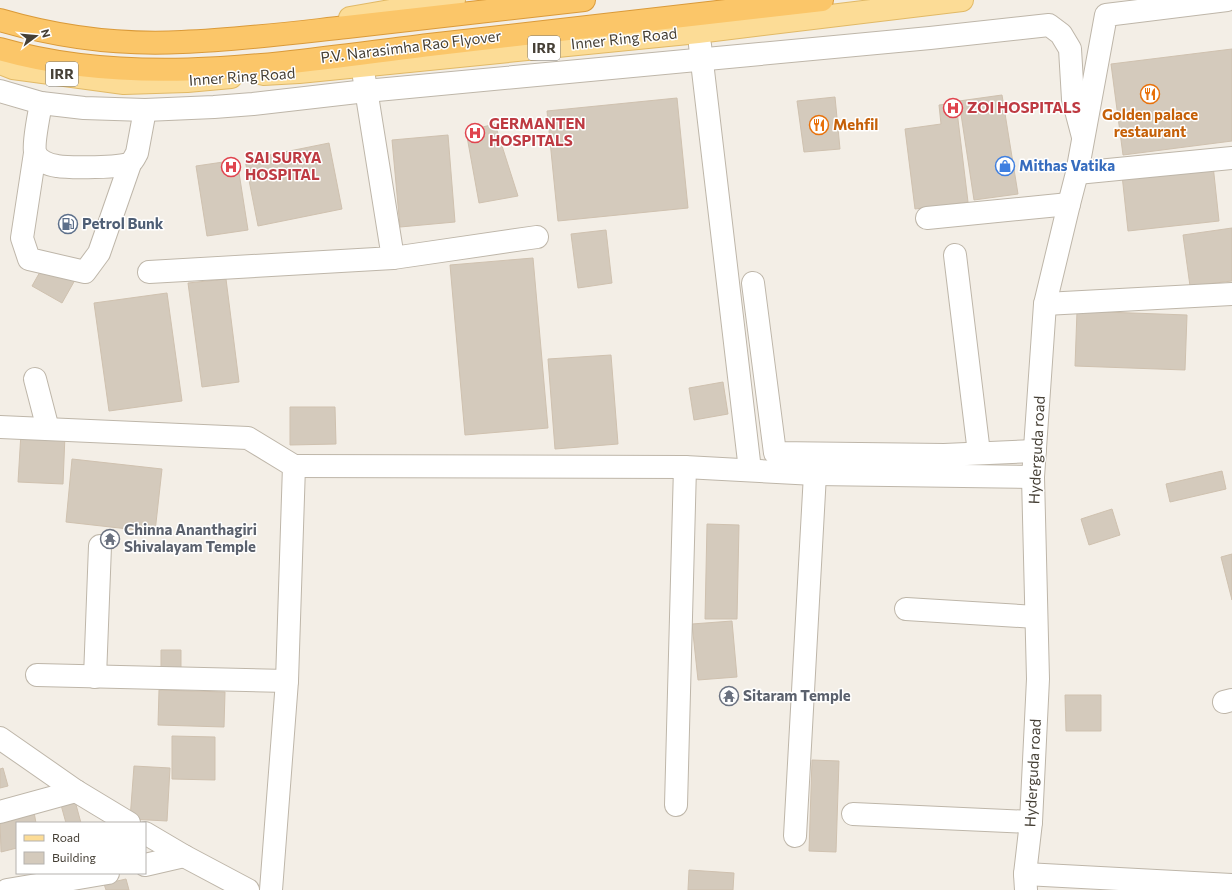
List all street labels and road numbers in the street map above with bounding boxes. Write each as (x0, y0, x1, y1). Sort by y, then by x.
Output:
street label: Inner Ring Road (570, 23, 678, 53)
street label: P.V. Narasimha Rao Flyover (320, 26, 502, 66)
road number: IRR (528, 36, 560, 60)
road number: IRR (46, 62, 78, 86)
street label: Inner Ring Road (188, 63, 296, 89)
street label: Hyderguda road (1024, 395, 1048, 505)
street label: Hyderguda road (1020, 718, 1044, 828)

